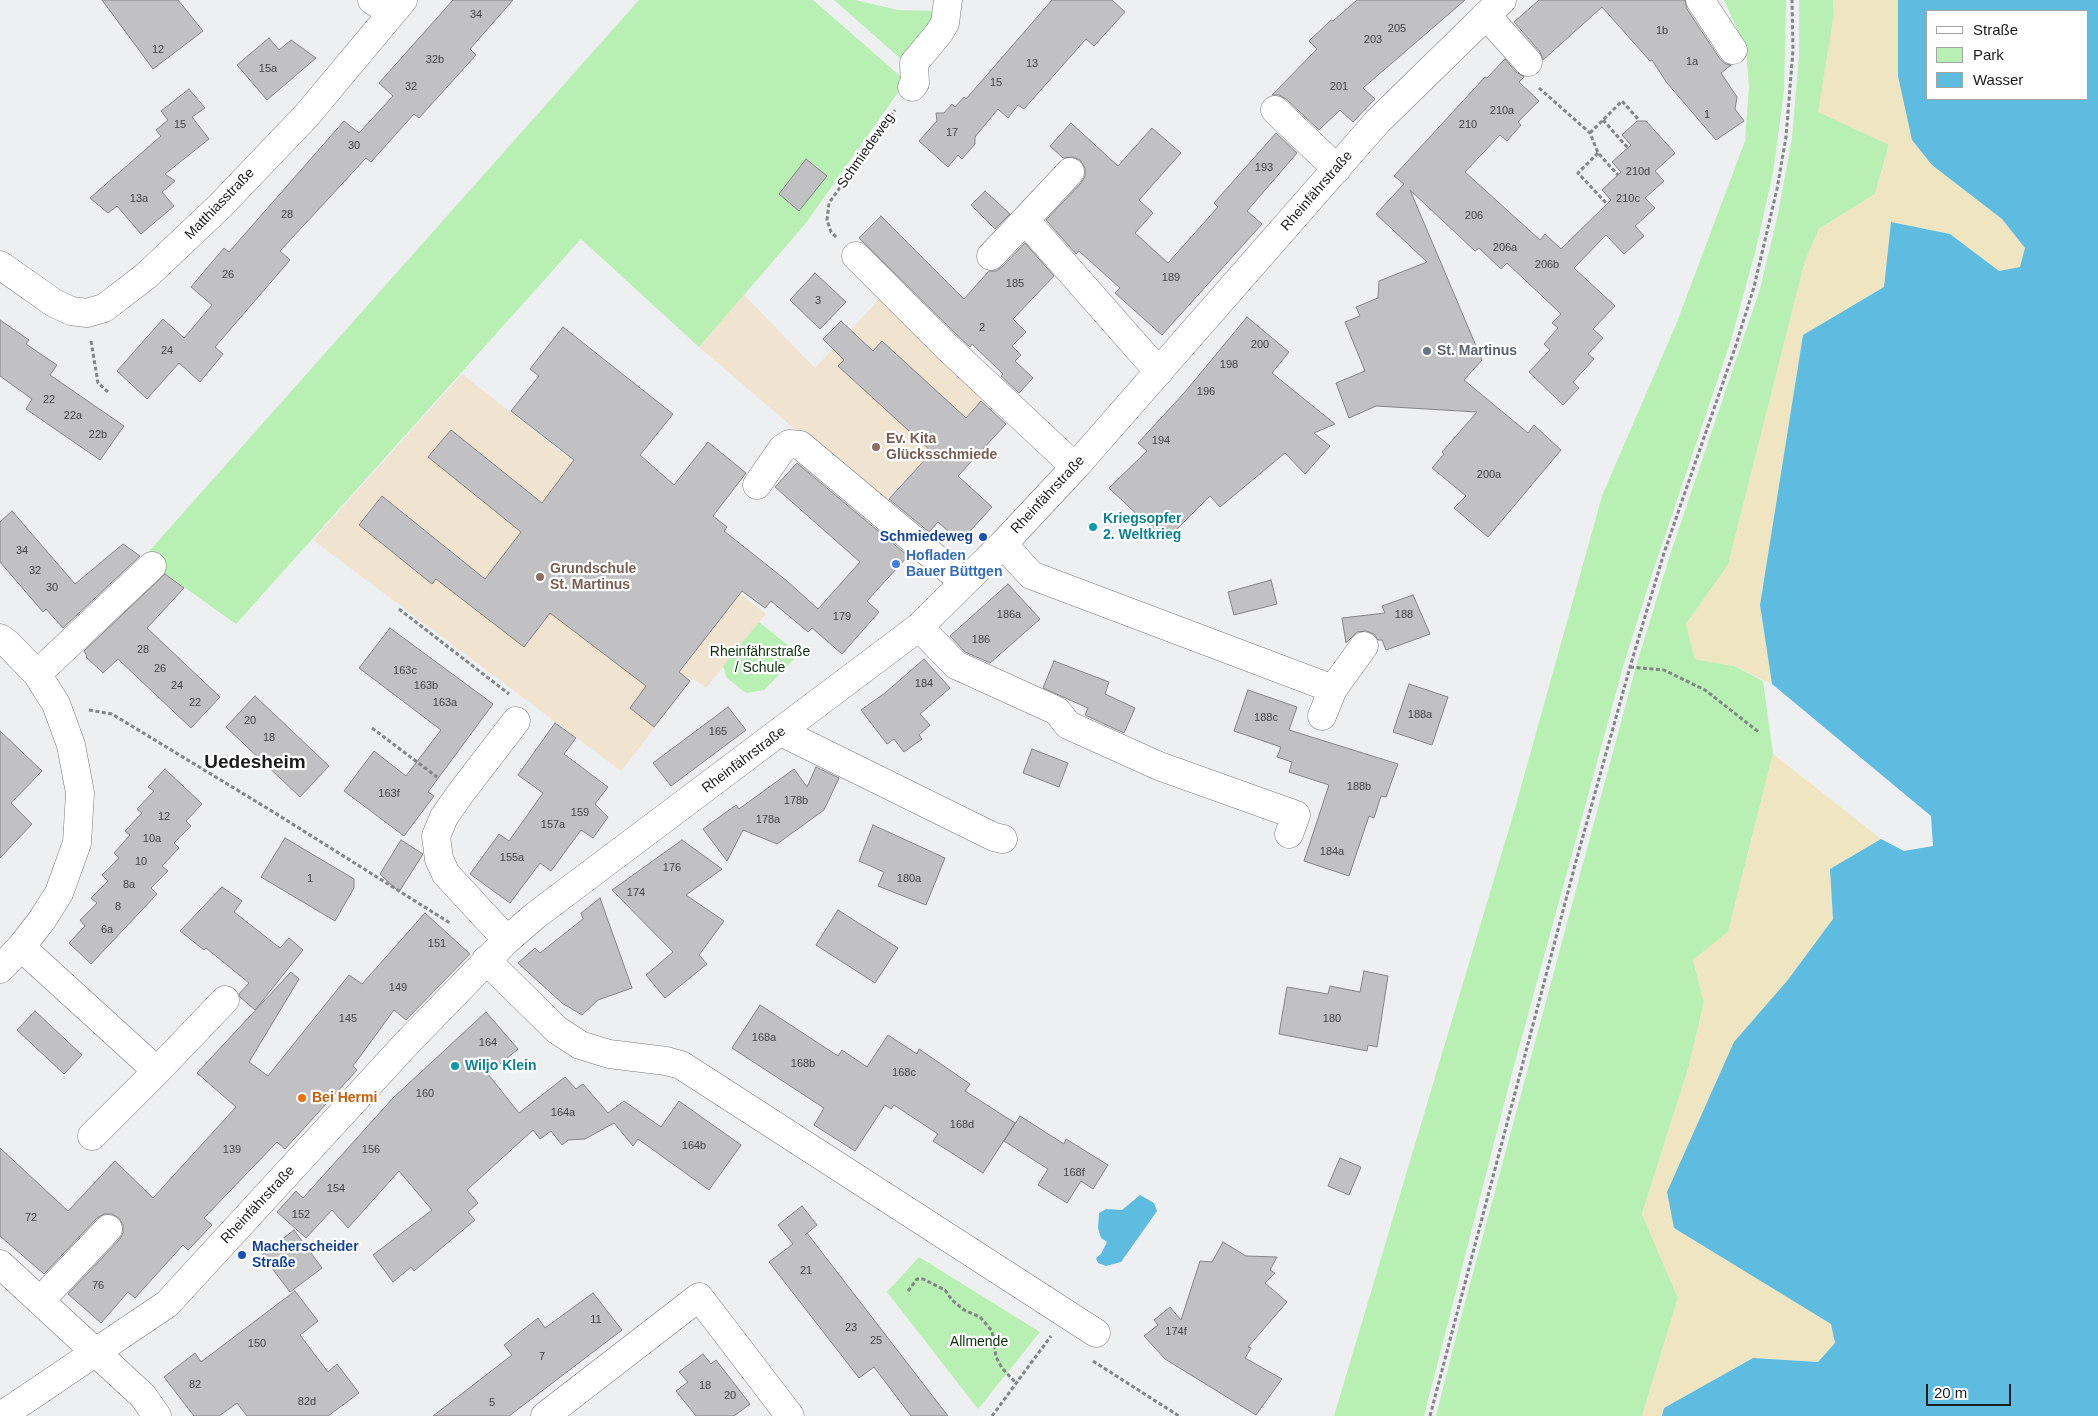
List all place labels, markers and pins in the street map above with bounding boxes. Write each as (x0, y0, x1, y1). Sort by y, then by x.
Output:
place label: St. Martinus (1437, 343, 1517, 359)
marker: St. Martinus (1421, 345, 1433, 357)
place label: Ev. Kita Glücksschmiede (886, 431, 997, 464)
marker: Ev. Kita Glücksschmiede (870, 441, 882, 453)
place label: Kriegsopfer 2. Weltkrieg (1103, 511, 1182, 544)
marker: Kriegsopfer 2. Weltkrieg (1087, 521, 1099, 533)
place label: Schmiedeweg (880, 529, 973, 545)
marker: Schmiedeweg (977, 531, 989, 543)
place label: Hofladen Bauer Büttgen (906, 548, 1002, 580)
marker: Hofladen Bauer Büttgen (890, 558, 902, 570)
place label: Grundschule St. Martinus (550, 561, 636, 594)
marker: Grundschule St. Martinus (534, 571, 546, 583)
place label: Wiljo Klein (465, 1058, 536, 1074)
marker: Wiljo Klein (449, 1060, 461, 1072)
place label: Bei Hermi (312, 1090, 377, 1106)
marker: Bei Hermi (296, 1092, 308, 1104)
place label: Macherscheider Straße (252, 1239, 359, 1272)
marker: Macherscheider Straße (236, 1249, 248, 1261)

